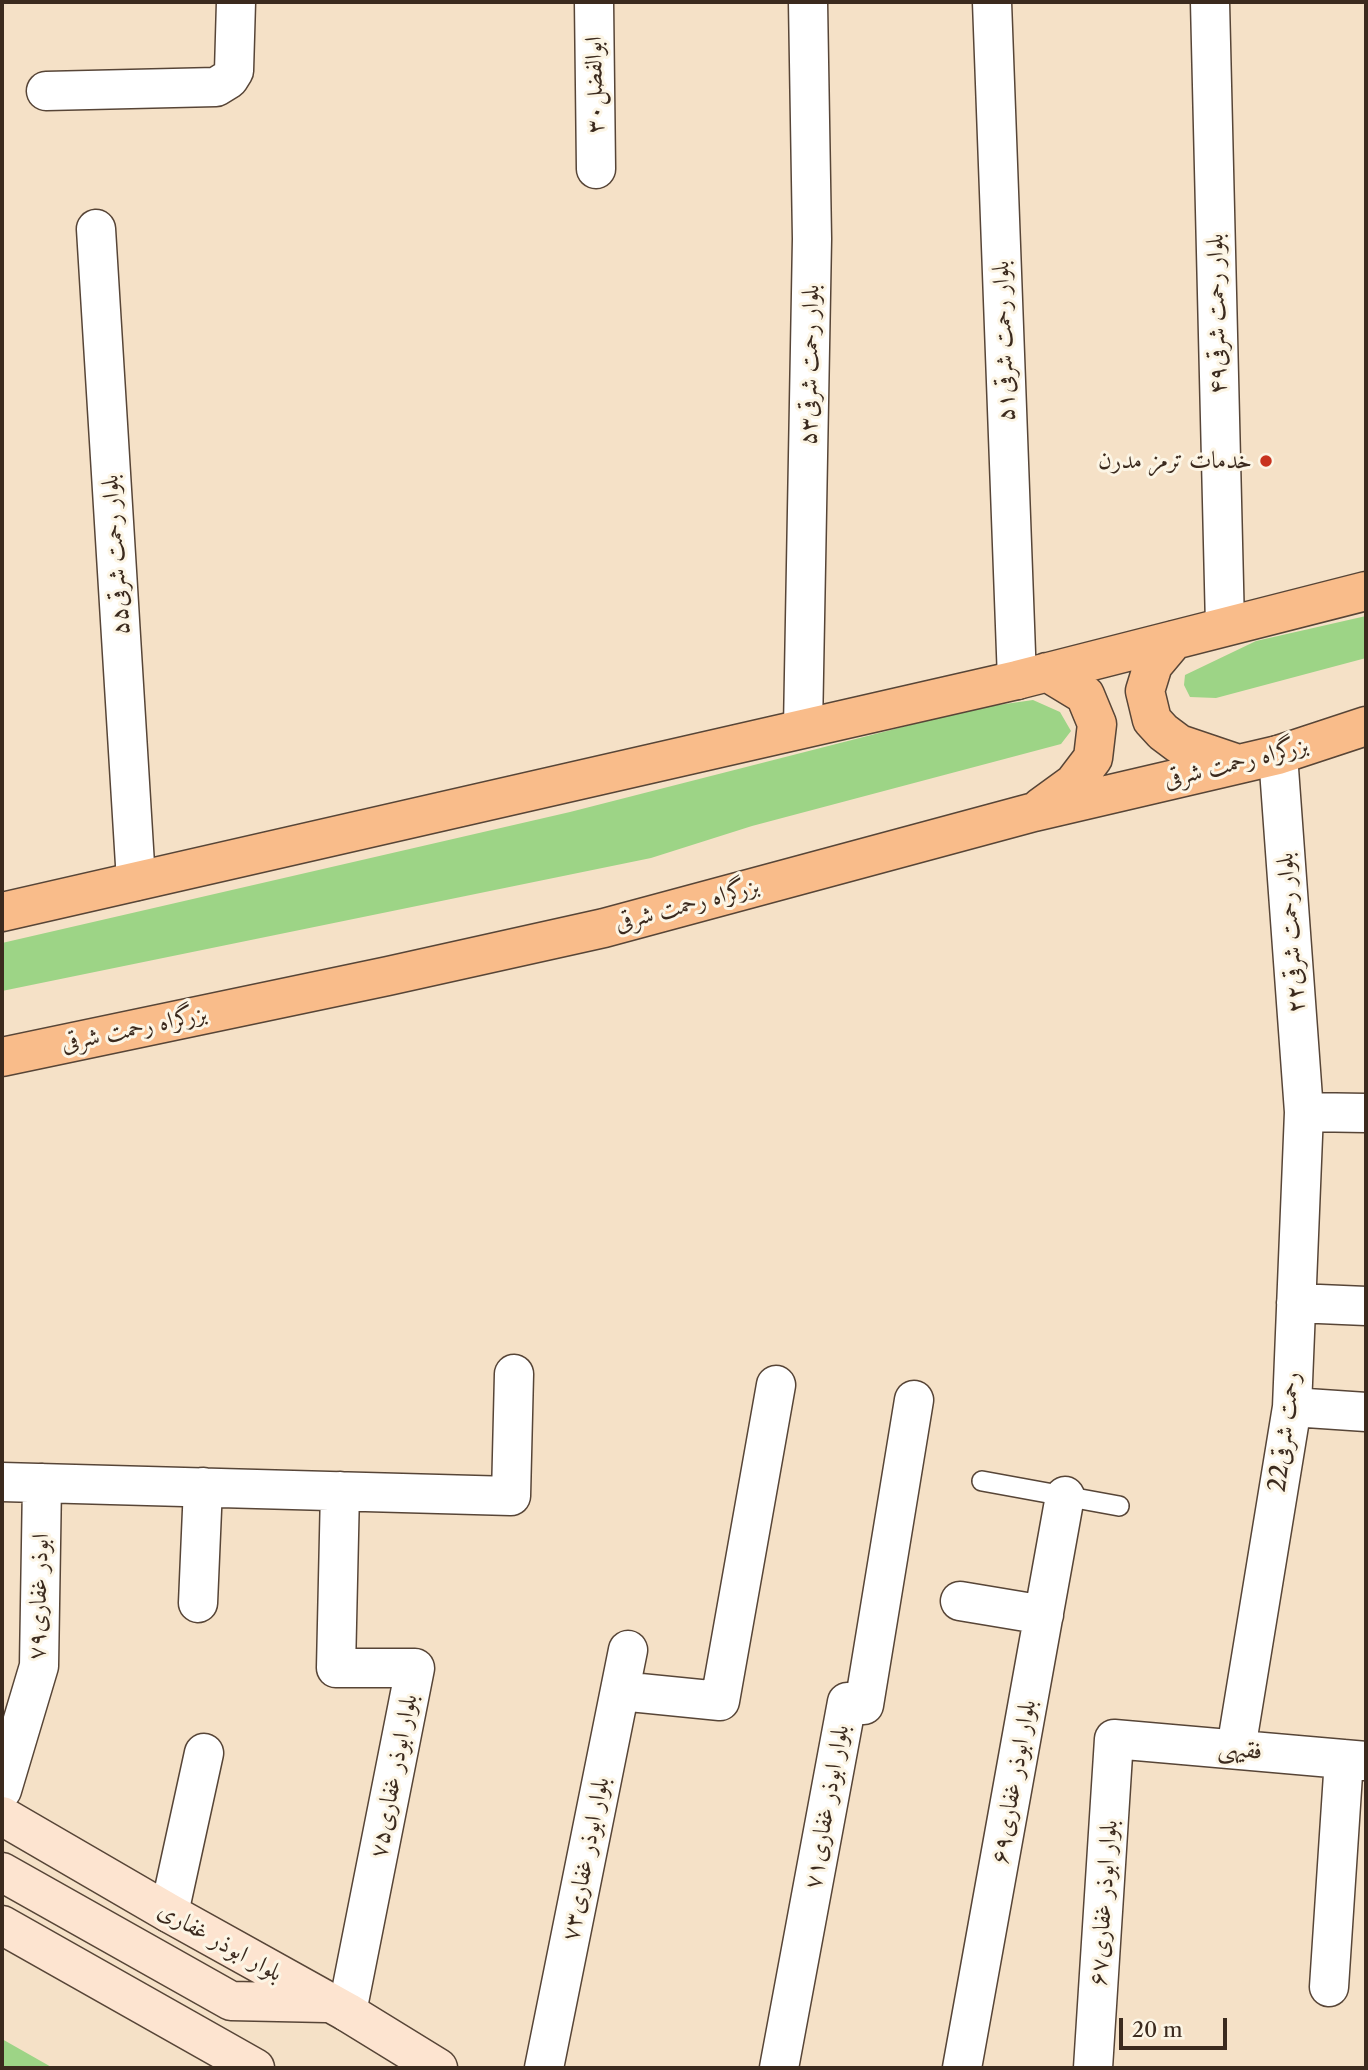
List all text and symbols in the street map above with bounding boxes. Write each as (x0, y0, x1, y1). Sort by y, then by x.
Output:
street label: ابوالفضل۳۰ (580, 36, 610, 134)
street label: بلوار رحمت شرقی۴۹ (1201, 233, 1233, 395)
street label: بلوار رحمت شرقی۵۱ (987, 260, 1021, 422)
street label: بلوار رحمت شرقی۵۳ (794, 284, 826, 446)
place label: خدمات ترمز مدرن (1098, 447, 1252, 475)
marker: خدمات ترمز مدرن (1258, 453, 1274, 469)
street label: بلوار رحمت شرقی۵۵ (96, 474, 136, 636)
street label: بزرگراه رحمت شرقی (1161, 731, 1311, 795)
street label: بلوار رحمت شرقی۲۲ (1271, 852, 1311, 1014)
street label: بزرگراه رحمت شرقی (612, 872, 762, 938)
street label: بزرگراه رحمت شرقی (59, 1000, 209, 1058)
street label: 22رحمت شرقی (1263, 1370, 1307, 1494)
street label: ۷۹ابوذر غفاری (22, 1533, 56, 1661)
street label: بلوار ابوذر غفاری۷۵ (364, 1692, 424, 1860)
street label: بلوار ابوذر غفاری۶۹ (985, 1698, 1043, 1866)
street label: بلوار ابوذر غفاری۷۱ (798, 1723, 856, 1891)
street label: فقیهی (1217, 1734, 1263, 1766)
street label: بلوار ابوذر غفاری۷۳ (556, 1775, 616, 1943)
street label: بلوار ابوذر غفاری۶۷ (1084, 1819, 1124, 1987)
street label: بلوار ابوذر غفاری (153, 1896, 287, 1988)
scale bar (1123, 2004, 1232, 2048)
text: 20 m (1132, 2017, 1183, 2042)

